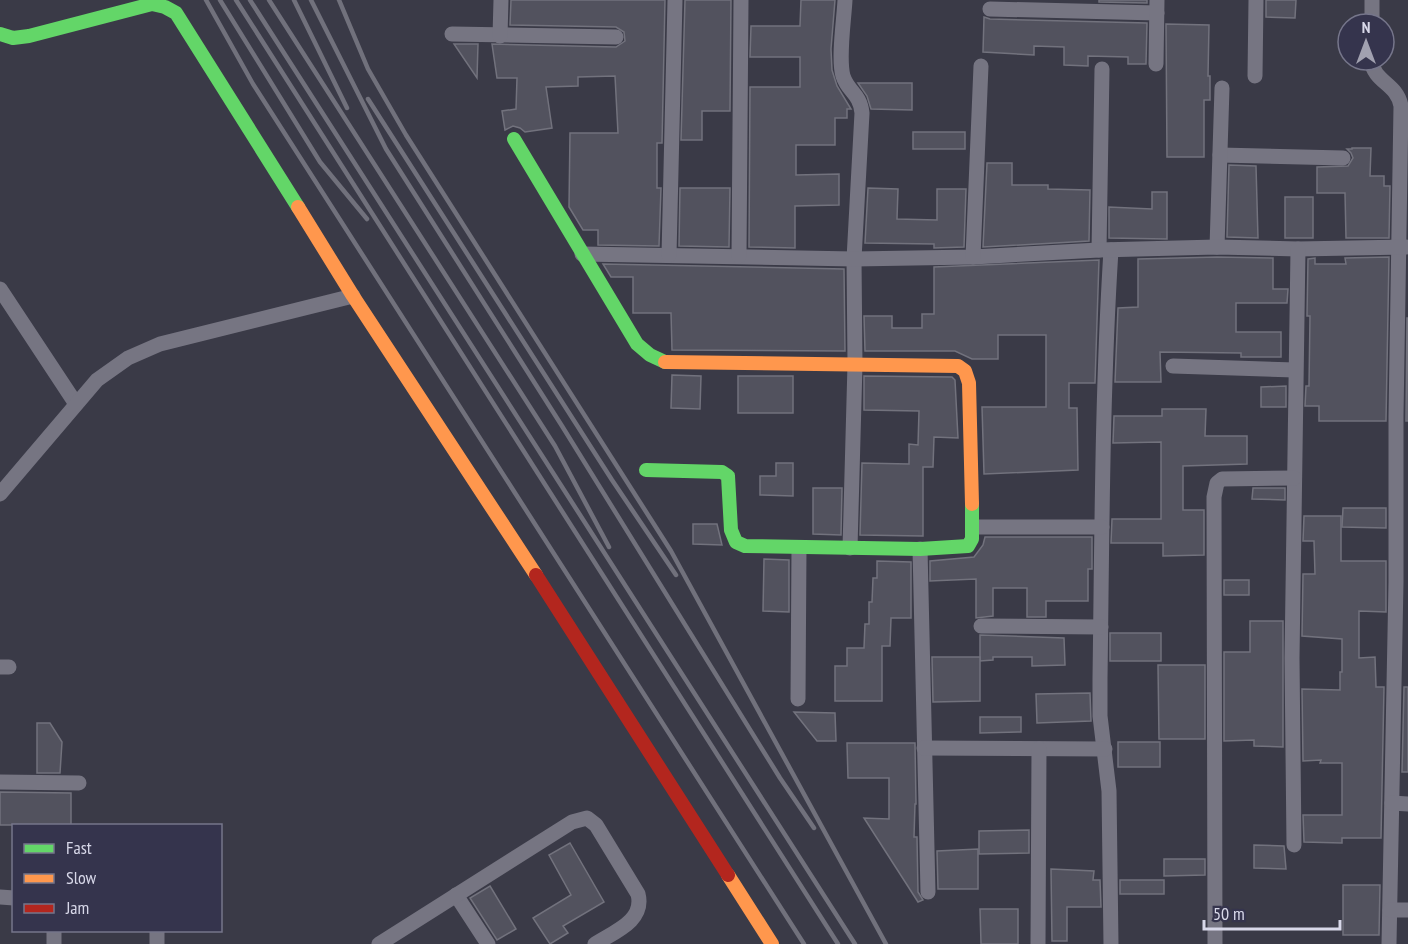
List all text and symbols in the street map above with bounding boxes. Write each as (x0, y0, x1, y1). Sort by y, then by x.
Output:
north arrow (1336, 12, 1396, 72)
text: N (1362, 17, 1370, 37)
legend (12, 824, 222, 932)
text: Fast (66, 836, 92, 859)
text: Slow (66, 866, 97, 889)
scale bar (1204, 893, 1340, 931)
text: Jam (65, 896, 89, 919)
text: 50 m (1213, 902, 1245, 925)

